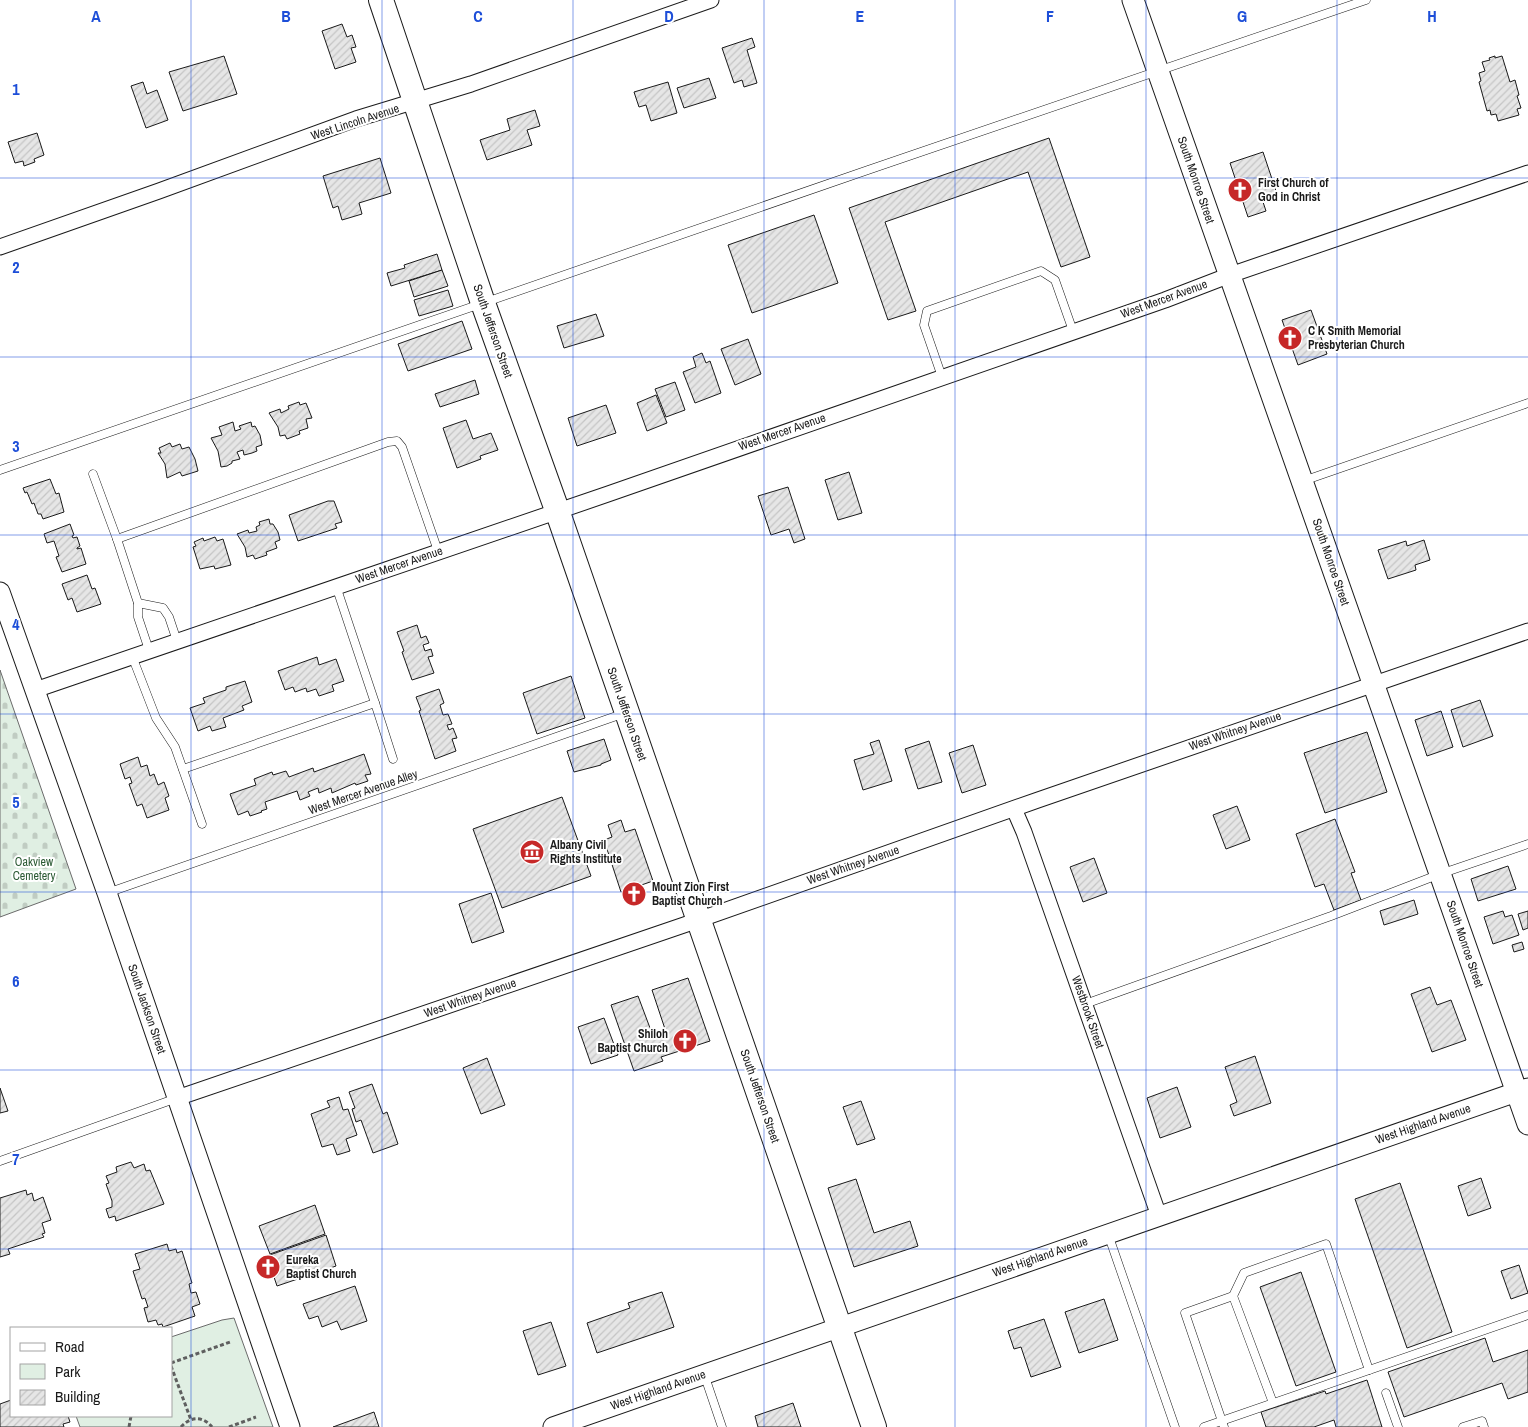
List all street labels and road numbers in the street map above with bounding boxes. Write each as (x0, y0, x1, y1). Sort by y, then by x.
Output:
street label: West Lincoln Avenue (309, 100, 401, 144)
street label: South Monroe Street (1174, 134, 1218, 226)
street label: West Mercer Avenue (1119, 276, 1209, 322)
street label: South Jefferson Street (470, 282, 517, 380)
street label: West Mercer Avenue (736, 410, 828, 454)
street label: South Monroe Street (1309, 516, 1353, 608)
street label: West Mercer Avenue (353, 543, 445, 587)
street label: South Jefferson Street (604, 665, 651, 763)
street label: West Whitney Avenue (1187, 708, 1283, 754)
street label: West Mercer Avenue Alley (306, 766, 420, 818)
street label: West Whitney Avenue (805, 842, 901, 888)
street label: South Monroe Street (1443, 898, 1487, 990)
street label: South Jackson Street (124, 962, 170, 1056)
street label: Westbrook Street (1068, 974, 1108, 1051)
street label: West Whitney Avenue (422, 975, 518, 1021)
street label: South Jefferson Street (737, 1047, 784, 1145)
street label: West Highland Avenue (1373, 1100, 1473, 1148)
street label: West Highland Avenue (990, 1233, 1090, 1281)
street label: West Highland Avenue (608, 1366, 708, 1414)

